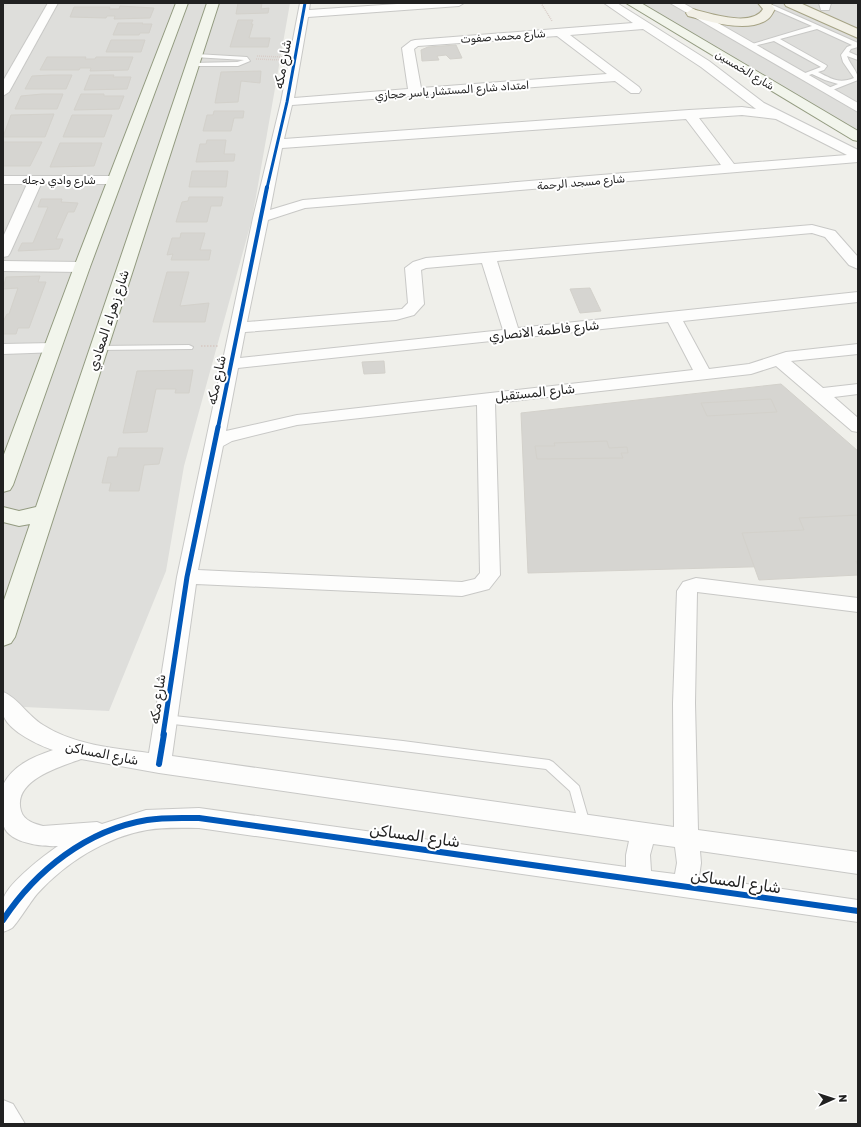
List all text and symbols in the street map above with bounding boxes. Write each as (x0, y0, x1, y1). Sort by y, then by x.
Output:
street label: شارع محمد صفوت (460, 27, 546, 48)
street label: شارع مكه (271, 38, 296, 90)
street label: شارع الخمسين (712, 48, 776, 95)
street label: امتداد شارع المستشار ياسر حجازي (374, 79, 530, 104)
street label: شارع مسجد الرحمة (536, 172, 626, 195)
street label: شارع وادي دجله (22, 174, 96, 189)
street label: شارع زهراء المعادي (85, 268, 134, 373)
street label: شارع فاطمة الانصاري (488, 317, 600, 346)
street label: شارع مكه (204, 354, 231, 407)
street label: شارع المستقبل (494, 381, 576, 406)
street label: شارع مكه (147, 673, 170, 725)
street label: شارع المساكن (64, 739, 140, 770)
street label: شارع المساكن (368, 820, 461, 853)
street label: شارع المساكن (689, 866, 782, 899)
north arrow (813, 1079, 853, 1119)
text: N (836, 1094, 849, 1103)

